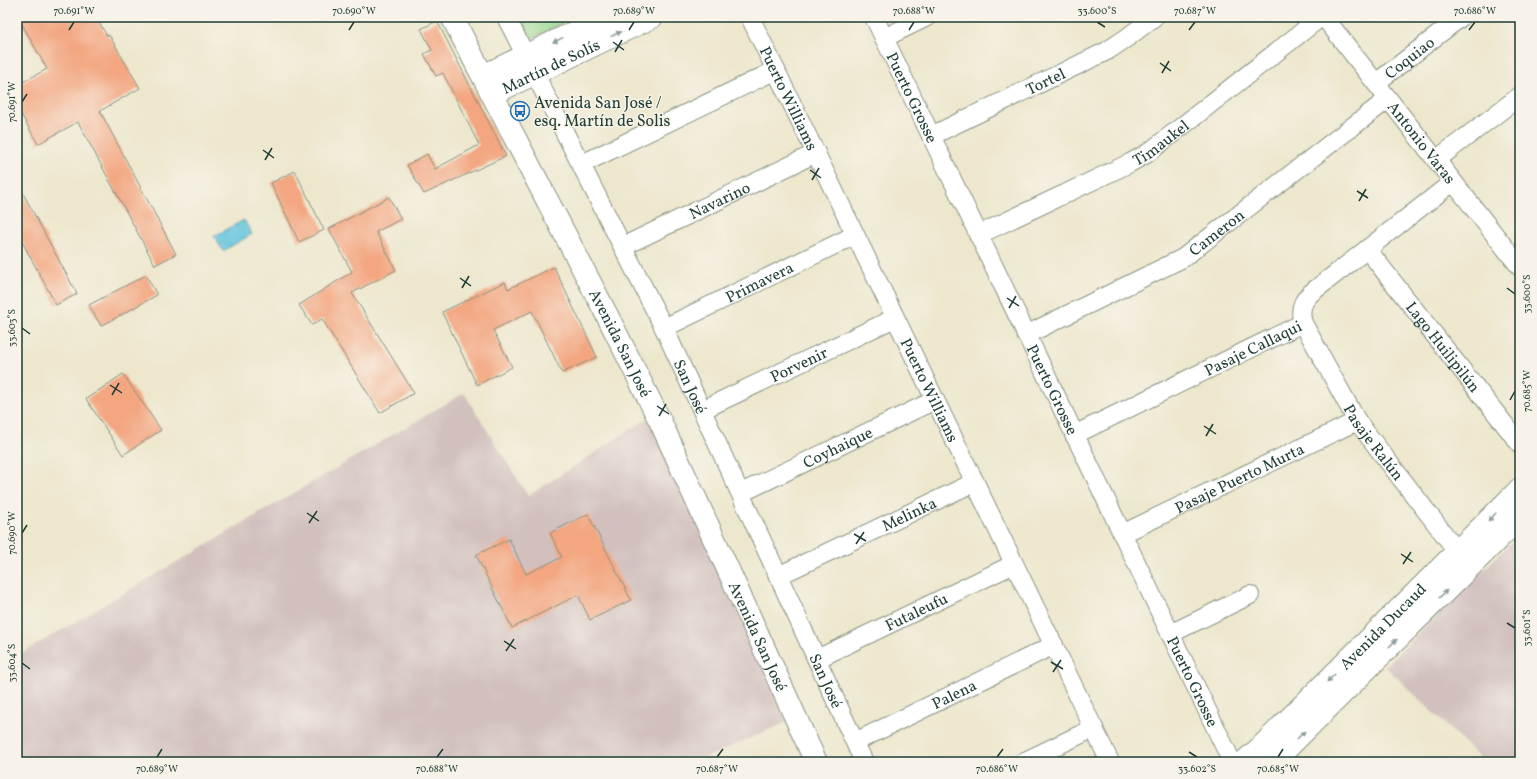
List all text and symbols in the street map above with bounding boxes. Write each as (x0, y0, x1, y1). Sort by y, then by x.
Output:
text: 70.691°W (53, 4, 95, 18)
text: 70.690°W (332, 4, 376, 18)
text: 70.689°W (613, 4, 655, 18)
text: 70.688°W (893, 4, 935, 18)
text: 33.600°S (1078, 4, 1117, 18)
text: 70.687°W (1174, 4, 1216, 18)
text: 70.686°W (1454, 4, 1496, 18)
one-way arrow (610, 31, 621, 38)
street label: Coquiao (1381, 32, 1440, 85)
street label: Martín de Solís (499, 35, 604, 101)
one-way arrow (553, 37, 564, 43)
street label: Puerto Williams (753, 43, 822, 155)
street label: Puerto Grosse (880, 49, 942, 147)
street label: Tortel (1023, 64, 1070, 101)
text: 70.691°W (5, 81, 19, 123)
place label: Avenida San José / esq. Martín de Solis (534, 93, 670, 133)
street label: Antonio Varas (1381, 97, 1460, 189)
bus stop icon: Avenida San José / esq. Martín de Solis (509, 100, 531, 122)
street label: Timaukel (1129, 116, 1195, 172)
street label: Navarino (686, 177, 755, 226)
street label: Cameron (1185, 205, 1250, 262)
street label: Primavera (723, 257, 798, 309)
text: 33.600°S (1520, 275, 1534, 314)
street label: Avenida San José (582, 286, 655, 402)
street label: Lago Huilipilún (1399, 298, 1485, 398)
text: 33.603°S (5, 309, 19, 347)
street label: Pasaje Callaqui (1201, 316, 1306, 383)
street label: Puerto Williams (894, 335, 963, 446)
street label: Puerto Grosse (1020, 341, 1082, 439)
street label: Porvenir (767, 343, 832, 389)
street label: San José (667, 356, 711, 418)
text: 70.685°W (1520, 370, 1534, 412)
street label: Pasaje Ralún (1337, 401, 1408, 486)
street label: Coyhaique (800, 422, 877, 475)
street label: Pasaje Puerto Murta (1172, 439, 1308, 520)
street label: Melinka (879, 493, 941, 538)
text: 70.690°W (5, 511, 19, 555)
one-way arrow (1487, 512, 1497, 522)
street label: Avenida San José (722, 578, 791, 695)
street label: Avenida Ducaud (1335, 579, 1432, 676)
street label: Futaleufu (882, 589, 952, 637)
one-way arrow (1438, 589, 1448, 599)
text: 33.601°S (1520, 610, 1534, 646)
street label: Puerto Grosse (1160, 633, 1223, 731)
one-way arrow (1388, 638, 1398, 648)
text: 33.604°S (5, 644, 19, 682)
street label: San José (803, 651, 847, 712)
one-way arrow (1326, 673, 1336, 682)
street label: Palena (929, 675, 981, 716)
one-way arrow (1296, 730, 1306, 740)
text: 70.689°W (136, 762, 178, 776)
text: 70.688°W (416, 762, 458, 776)
text: 70.687°W (696, 762, 738, 776)
text: 70.686°W (976, 762, 1018, 776)
text: 33.602°S (1178, 762, 1216, 776)
text: 70.685°W (1257, 762, 1299, 776)

